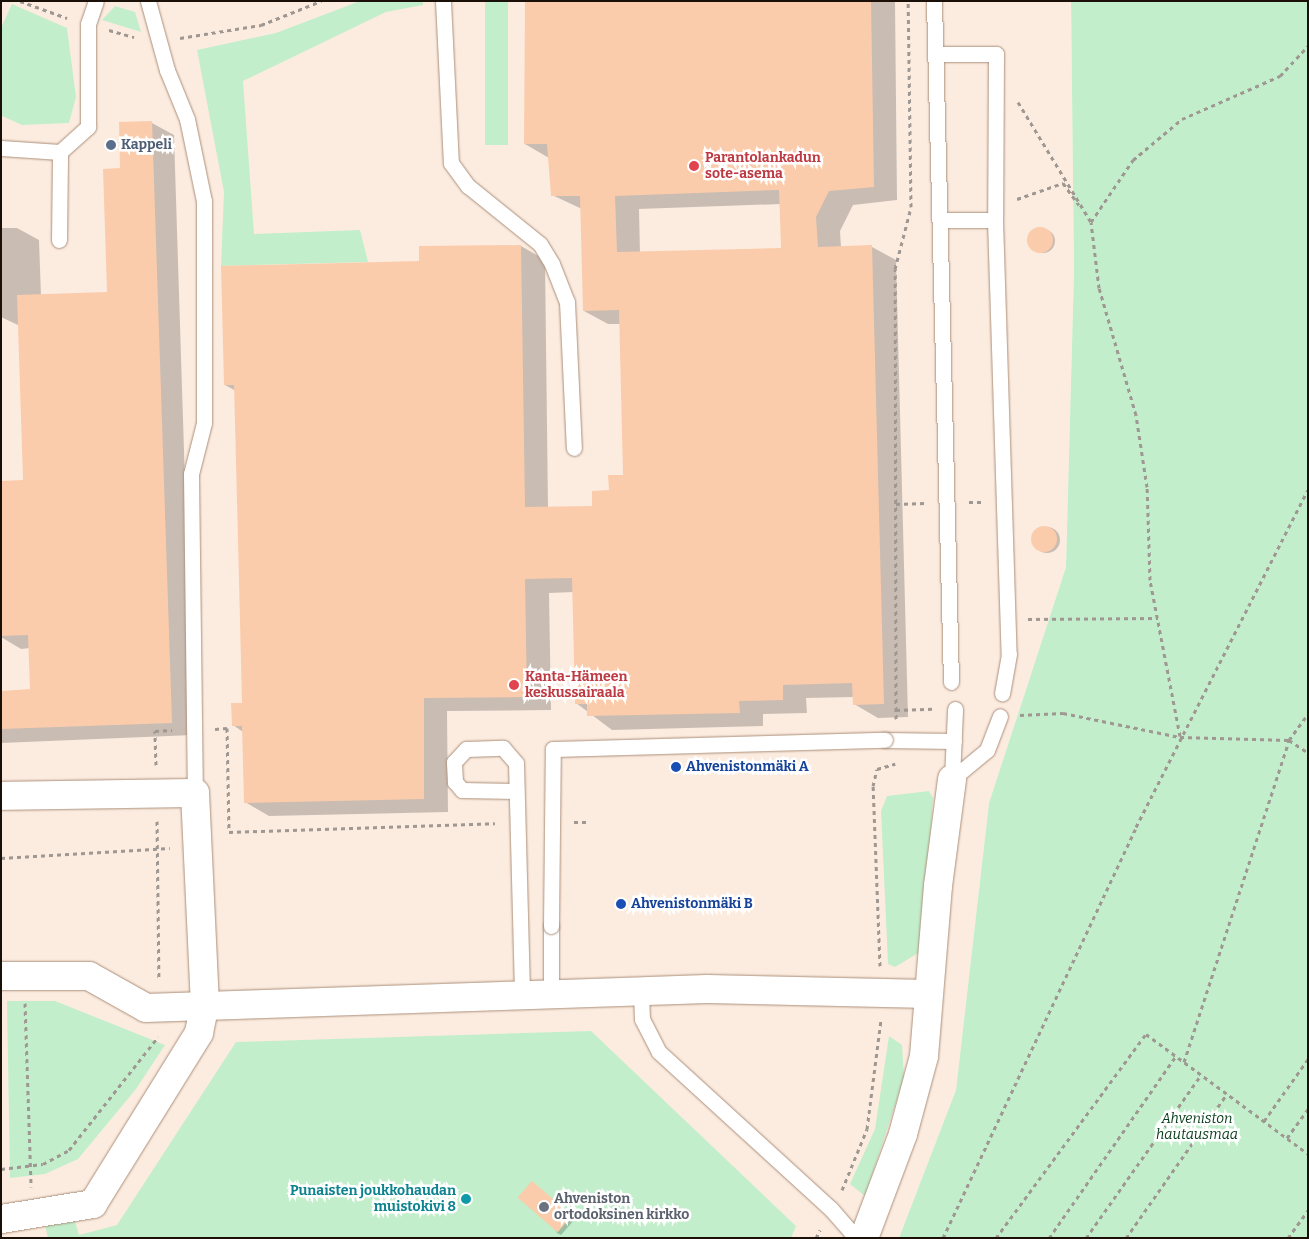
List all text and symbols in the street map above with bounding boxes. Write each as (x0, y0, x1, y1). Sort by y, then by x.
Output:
place label: Kappeli (121, 137, 172, 153)
marker: Kappeli (105, 139, 117, 151)
place label: Parantolankadun sote-asema (705, 150, 821, 182)
marker: Parantolankadun sote-asema (687, 159, 701, 173)
place label: Kanta-Hämeen keskussairaala (525, 669, 627, 702)
marker: Kanta-Hämeen keskussairaala (507, 678, 521, 692)
place label: Ahvenistonmäki A (686, 759, 809, 775)
marker: Ahvenistonmäki A (670, 761, 682, 773)
place label: Ahvenistonmäki B (631, 896, 753, 912)
marker: Ahvenistonmäki B (615, 898, 627, 910)
park label: Ahveniston hautausmaa (1156, 1111, 1238, 1144)
place label: Punaisten joukkohaudan muistokivi 8 (290, 1183, 456, 1216)
place label: Ahveniston ortodoksinen kirkko (554, 1191, 689, 1224)
marker: Punaisten joukkohaudan muistokivi 8 (460, 1193, 472, 1205)
marker: Ahveniston ortodoksinen kirkko (538, 1201, 550, 1213)

